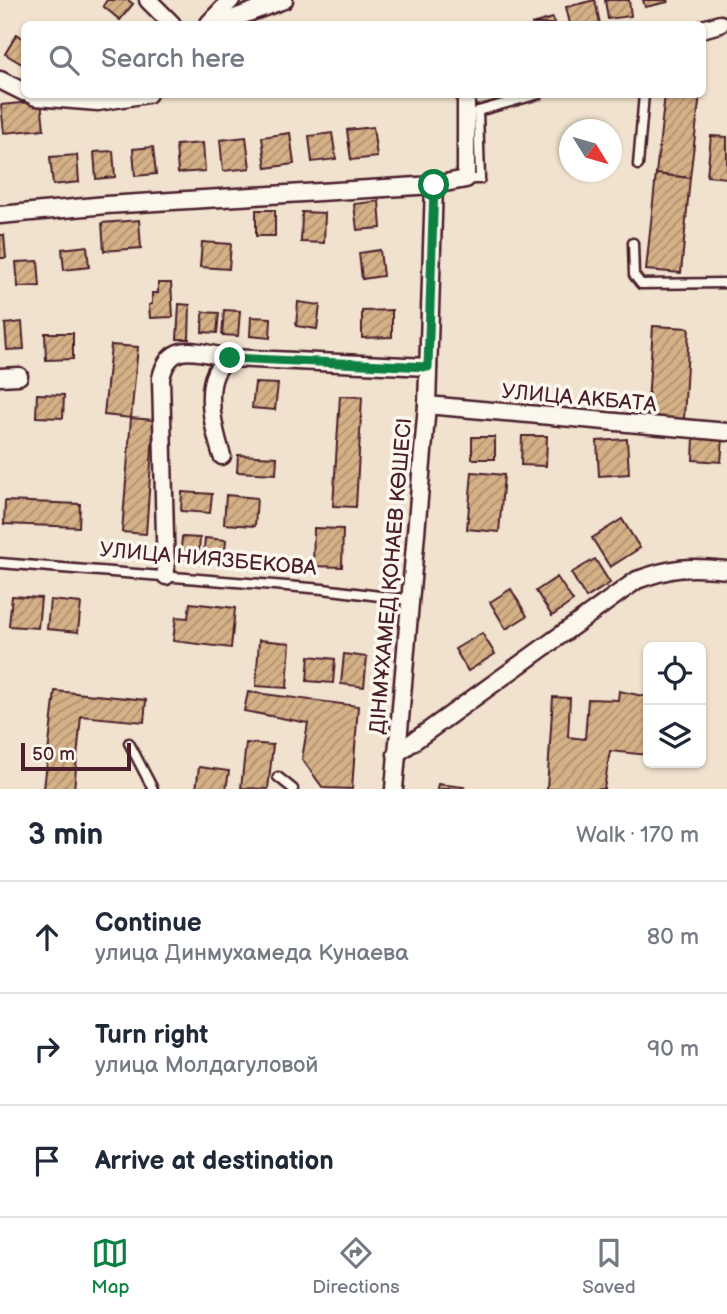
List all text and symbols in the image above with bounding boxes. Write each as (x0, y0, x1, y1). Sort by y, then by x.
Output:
search box (21, 21, 706, 98)
icon: search (45, 41, 83, 79)
text: Search here (101, 44, 245, 75)
north arrow (559, 119, 622, 182)
route start (418, 169, 449, 200)
route end (214, 342, 245, 373)
street label: УЛИЦА АКБАТА (500, 379, 658, 417)
street label: ДІНМҰХАМЕД ҚОНАЕВ КӨШЕСІ (365, 417, 417, 735)
street label: УЛИЦА НИЯЗБЕКОВА (98, 537, 318, 581)
map controls (643, 642, 706, 768)
button: locate (643, 642, 706, 705)
button: layers (643, 705, 706, 768)
scale bar (21, 740, 131, 772)
text: 50 m (32, 743, 75, 766)
text: 3 min (28, 817, 103, 853)
text: Walk · 170 m (576, 821, 699, 849)
text: Continue (95, 908, 202, 939)
icon: ahead (28, 918, 66, 956)
text: 80 m (647, 923, 699, 951)
text: улица Динмухамеда Кунаева (95, 939, 409, 967)
text: Turn right (95, 1020, 208, 1051)
icon: right (28, 1030, 66, 1068)
text: 90 m (647, 1035, 699, 1063)
text: улица Молдагуловой (95, 1051, 318, 1079)
icon: arrive (28, 1142, 66, 1180)
text: Arrive at destination (95, 1146, 334, 1177)
tab: Map (91, 1234, 130, 1299)
tab: Directions (312, 1234, 400, 1299)
tab: Saved (582, 1234, 636, 1299)

